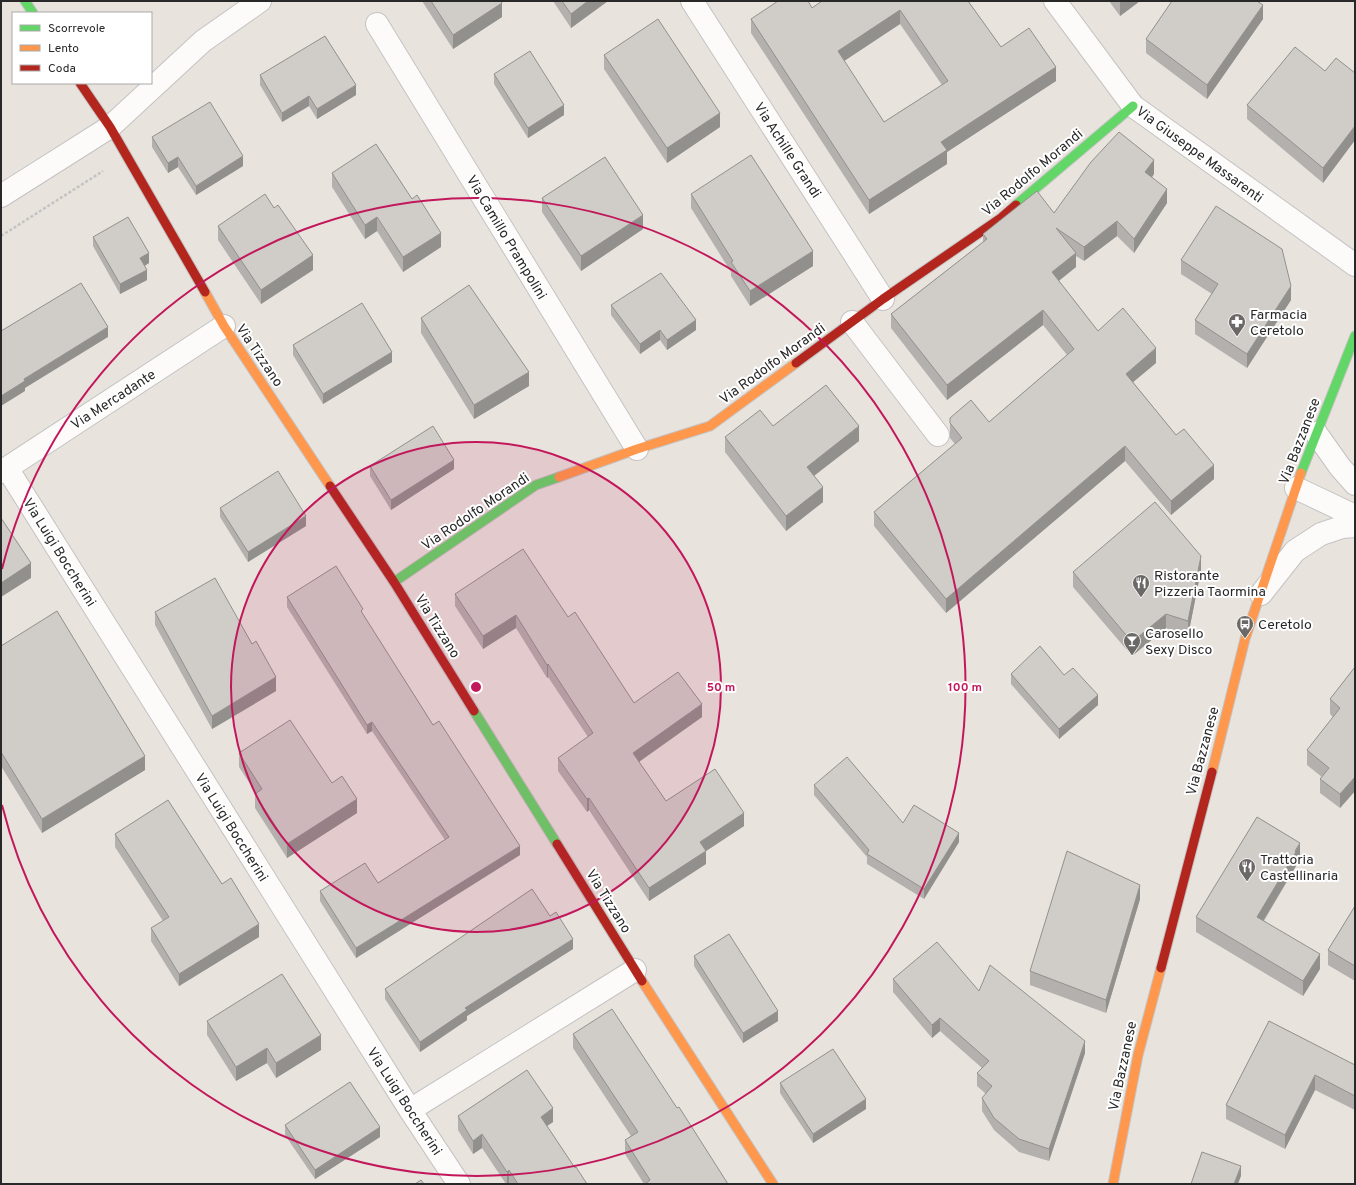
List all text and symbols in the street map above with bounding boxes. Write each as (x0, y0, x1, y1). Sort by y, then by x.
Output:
legend (12, 12, 152, 84)
text: Scorrevole (48, 21, 105, 37)
text: Lento (48, 41, 79, 57)
text: Coda (48, 61, 76, 77)
street label: Via Achille Grandi (749, 100, 824, 202)
street label: Via Giuseppe Massarenti (1132, 103, 1266, 207)
street label: Via Rodolfo Morandi (979, 126, 1087, 220)
street label: Via Camillo Prampolini (462, 173, 550, 303)
place label: Farmacia Ceretolo (1250, 307, 1307, 340)
pharmacy icon: Farmacia Ceretolo (1227, 312, 1247, 337)
street label: Via Rodolfo Morandi (717, 320, 829, 408)
street label: Via Tizzano (232, 321, 286, 391)
street label: Via Mercadante (68, 367, 159, 434)
street label: Via Bazzanese (1276, 396, 1325, 487)
street label: Via Rodolfo Morandi (419, 470, 533, 555)
street label: Via Luigi Boccherini (18, 495, 99, 610)
place label: Ristorante Pizzeria Taormina (1154, 568, 1266, 601)
restaurant icon: Ristorante Pizzeria Taormina (1131, 573, 1151, 598)
street label: Via Tizzano (410, 592, 463, 662)
bus stop icon: Ceretolo (1235, 614, 1255, 639)
place label: Ceretolo (1258, 617, 1312, 634)
place label: Carosello Sexy Disco (1145, 626, 1213, 659)
bar icon: Carosello Sexy Disco (1122, 631, 1142, 656)
centre of rings (469, 680, 483, 694)
text: 50 m (707, 680, 735, 696)
text: 100 m (948, 680, 982, 696)
street label: Via Bazzanese (1183, 705, 1223, 798)
street label: Via Luigi Boccherini (190, 770, 271, 885)
place label: Trattoria Castellinaria (1260, 852, 1338, 885)
restaurant icon: Trattoria Castellinaria (1237, 857, 1257, 882)
street label: Via Tizzano (581, 867, 634, 937)
street label: Via Bazzanese (1106, 1020, 1141, 1113)
street label: Via Luigi Boccherini (363, 1045, 445, 1159)

